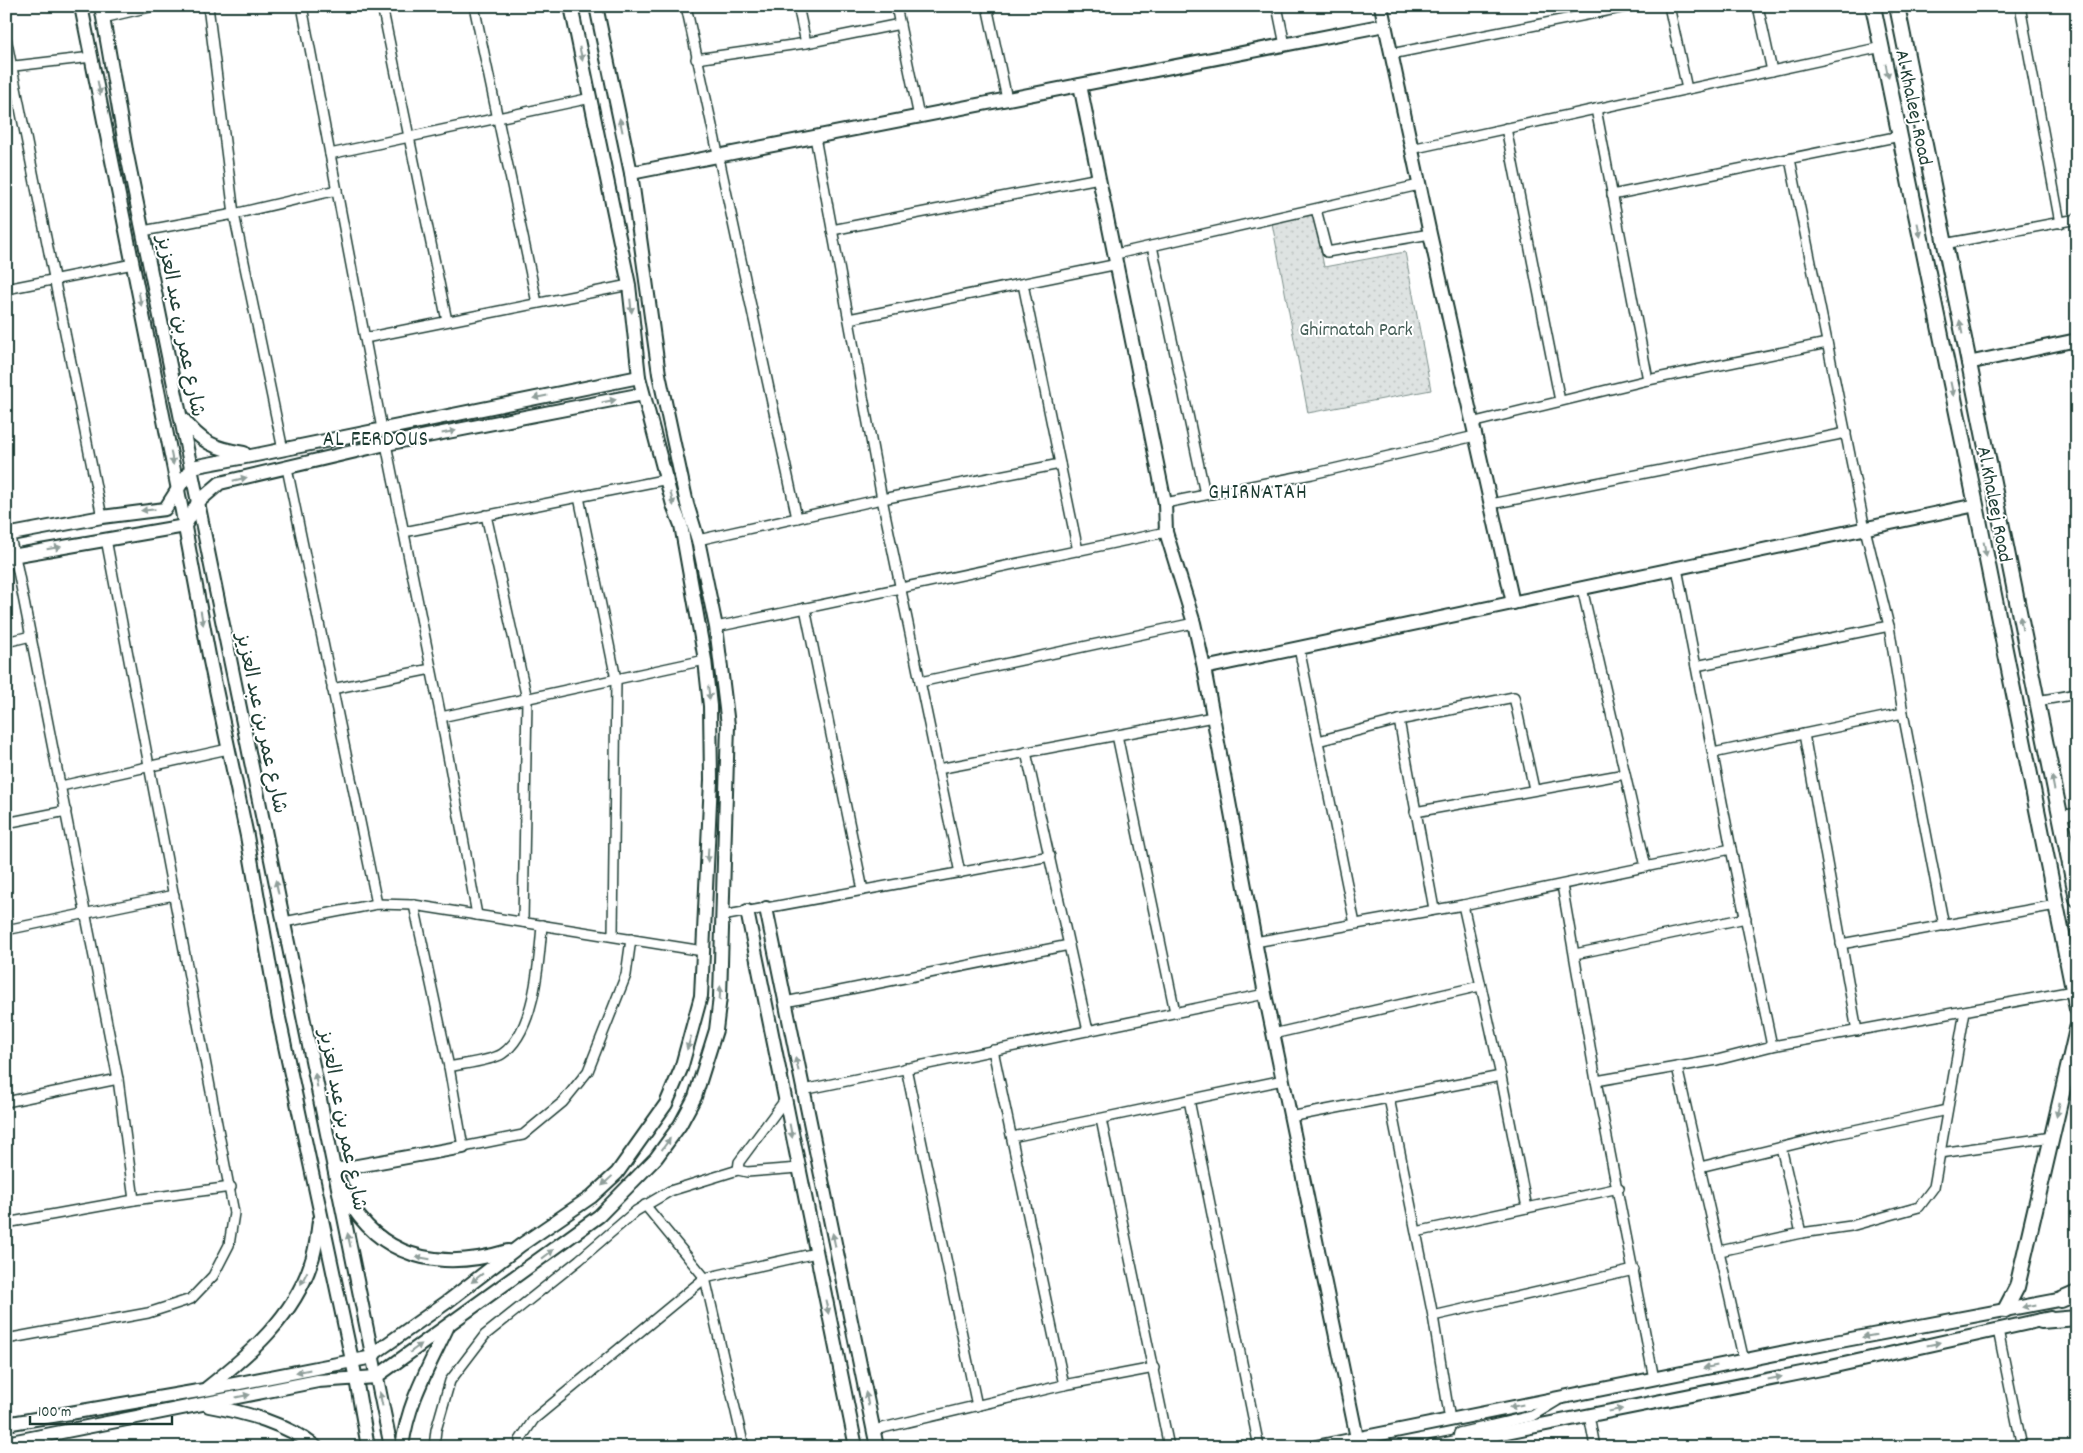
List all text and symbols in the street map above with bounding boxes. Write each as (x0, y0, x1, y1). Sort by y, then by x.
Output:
one-way arrow (577, 46, 585, 61)
street label: Al Khaleej Road (1886, 47, 1938, 168)
one-way arrow (1883, 63, 1891, 79)
one-way arrow (95, 81, 103, 97)
one-way arrow (617, 118, 625, 133)
one-way arrow (1916, 223, 1924, 239)
street label: شارع عمر بن عبد العزيز (147, 232, 210, 420)
one-way arrow (136, 292, 144, 307)
one-way arrow (627, 299, 635, 315)
park label: Ghirnatah Park (1299, 317, 1413, 345)
one-way arrow (1957, 319, 1965, 334)
one-way arrow (1949, 382, 1957, 398)
one-way arrow (532, 393, 547, 401)
one-way arrow (601, 396, 617, 404)
district label: AL FERDOUS (323, 426, 429, 456)
one-way arrow (442, 427, 458, 435)
street label: Al Khaleej Road (1968, 444, 2018, 565)
one-way arrow (168, 451, 176, 466)
one-way arrow (232, 475, 247, 483)
district label: GHIRNATAH (1208, 479, 1308, 509)
one-way arrow (668, 491, 676, 506)
one-way arrow (140, 506, 156, 514)
one-way arrow (1981, 541, 1989, 556)
one-way arrow (47, 544, 63, 552)
one-way arrow (198, 611, 206, 627)
one-way arrow (2017, 616, 2025, 631)
street label: شارع عمر بن عبد العزيز (227, 629, 293, 817)
one-way arrow (705, 685, 713, 701)
one-way arrow (2049, 775, 2057, 790)
one-way arrow (703, 847, 711, 863)
one-way arrow (273, 879, 281, 894)
one-way arrow (716, 984, 724, 1000)
street label: شارع عمر بن عبد العزيز (309, 1026, 372, 1214)
one-way arrow (685, 1036, 693, 1051)
one-way arrow (793, 1055, 801, 1071)
one-way arrow (312, 1072, 320, 1088)
one-way arrow (2054, 1103, 2062, 1118)
one-way arrow (788, 1123, 796, 1139)
one-way arrow (661, 1137, 671, 1150)
one-way arrow (602, 1175, 614, 1187)
one-way arrow (344, 1231, 352, 1247)
one-way arrow (830, 1232, 838, 1247)
one-way arrow (541, 1248, 554, 1259)
one-way arrow (415, 1253, 431, 1261)
one-way arrow (300, 1270, 308, 1285)
one-way arrow (471, 1273, 484, 1284)
one-way arrow (823, 1299, 831, 1315)
one-way arrow (2020, 1302, 2036, 1310)
one-way arrow (1861, 1333, 1877, 1341)
one-way arrow (1927, 1340, 1942, 1348)
one-way arrow (409, 1343, 423, 1353)
one-way arrow (1701, 1364, 1717, 1372)
one-way arrow (295, 1367, 311, 1375)
one-way arrow (1768, 1374, 1783, 1382)
one-way arrow (377, 1391, 385, 1407)
one-way arrow (863, 1391, 871, 1407)
one-way arrow (235, 1392, 250, 1400)
scale bar (30, 1393, 172, 1425)
text: 100 m (38, 1402, 71, 1424)
one-way arrow (1508, 1403, 1524, 1411)
one-way arrow (1609, 1405, 1625, 1413)

